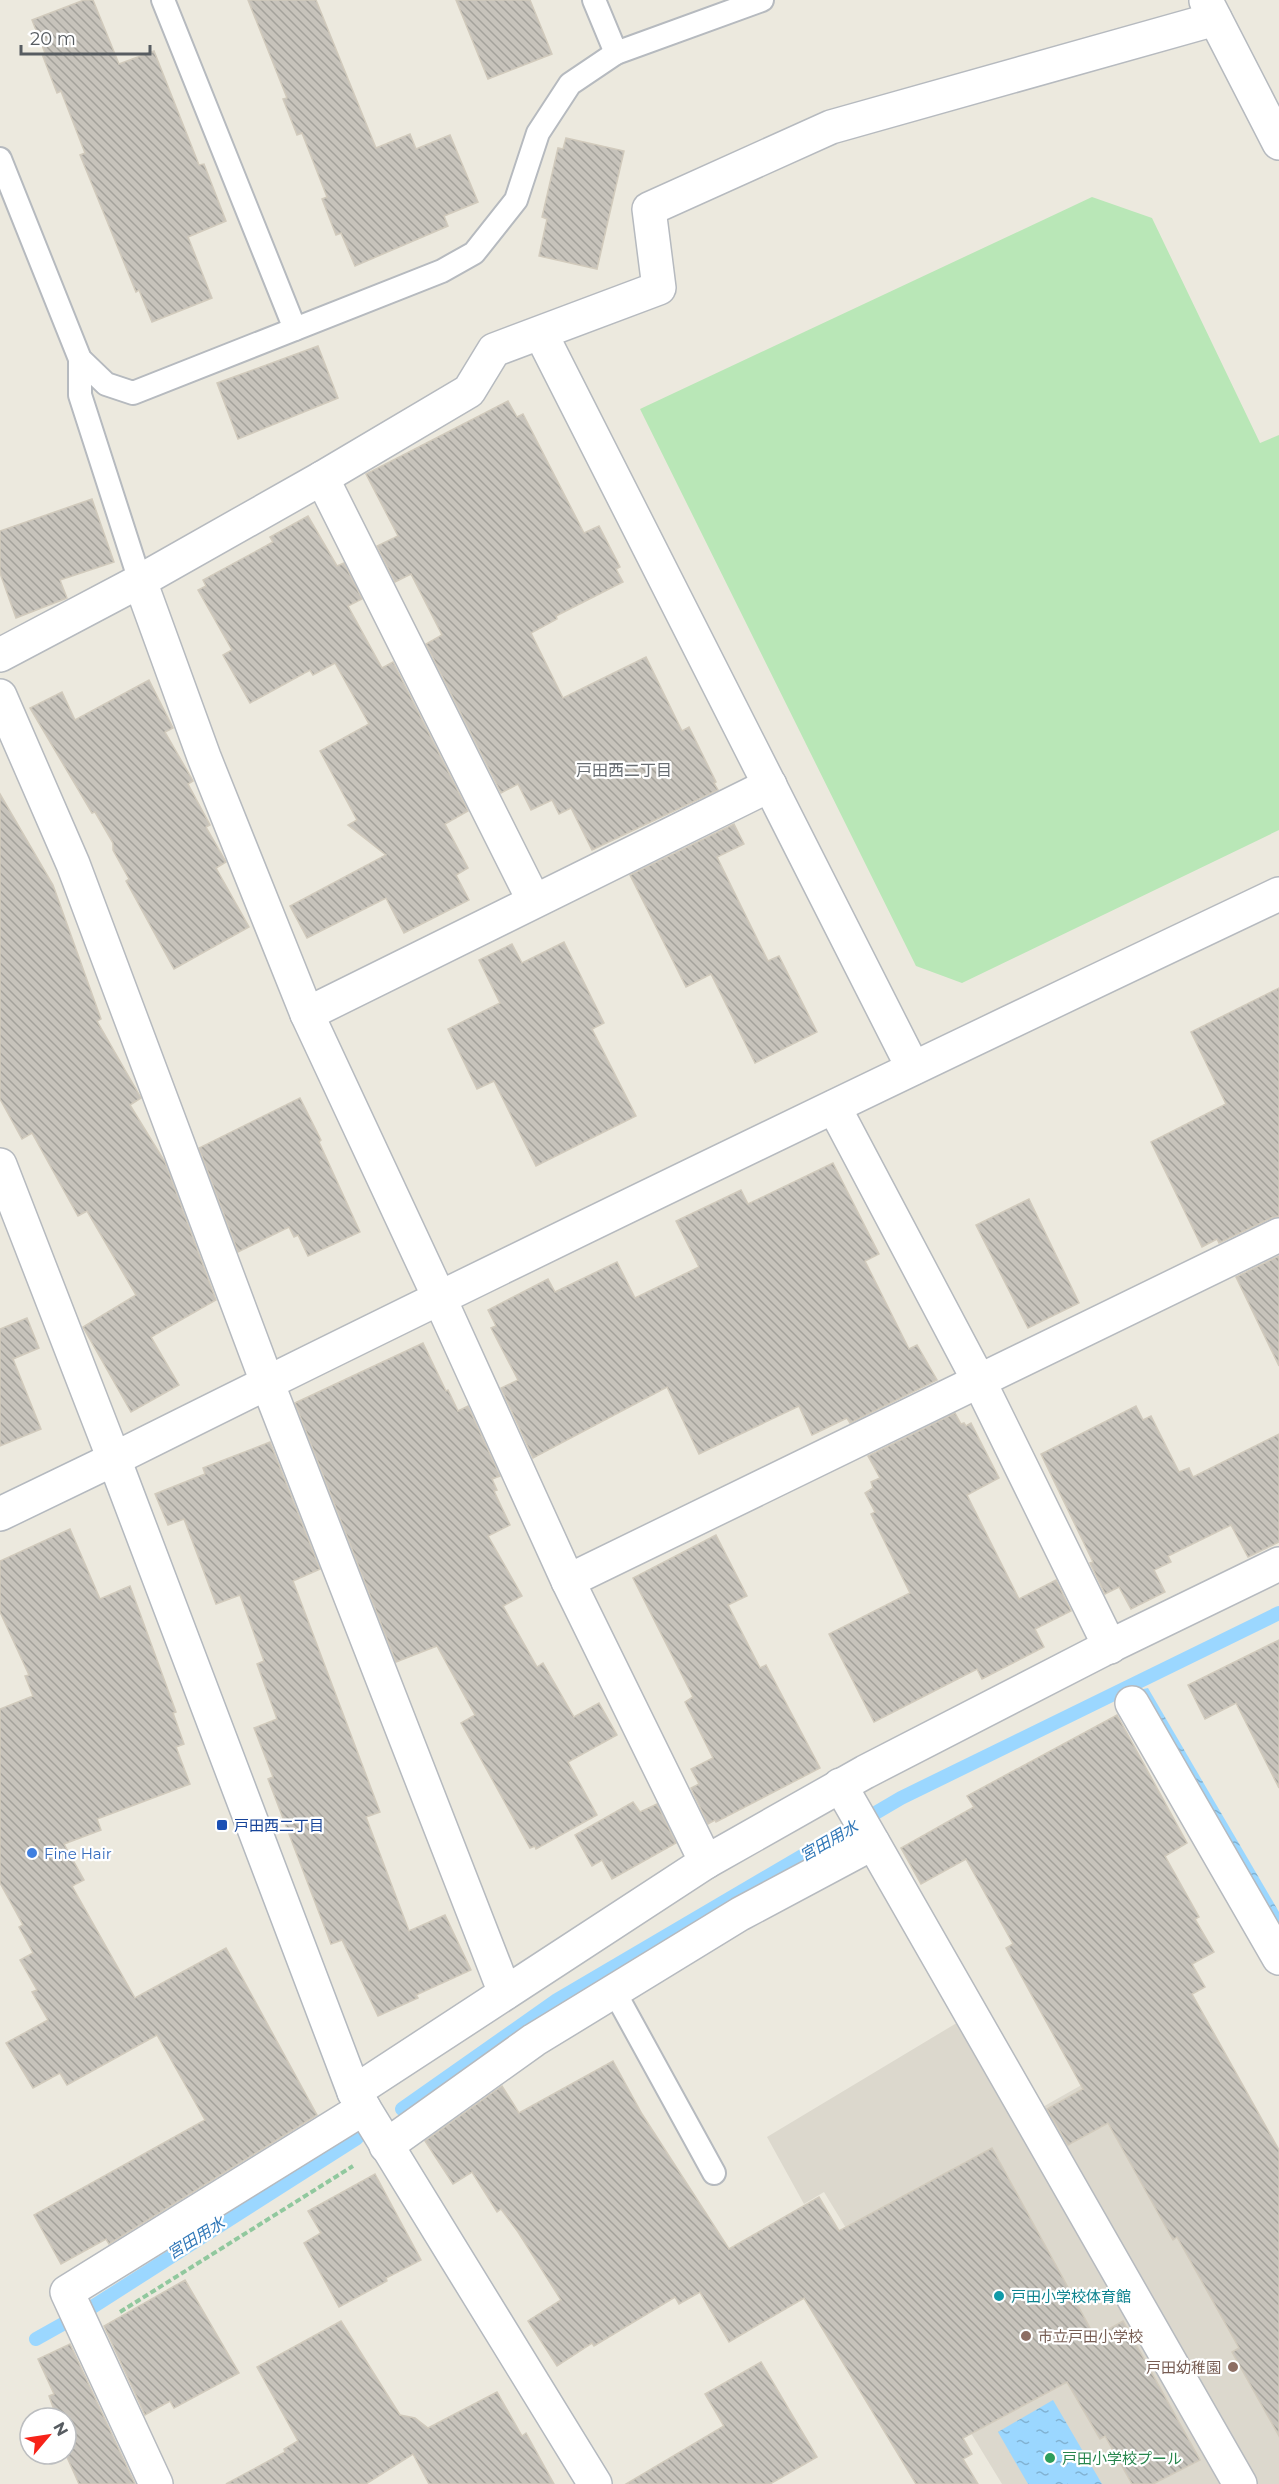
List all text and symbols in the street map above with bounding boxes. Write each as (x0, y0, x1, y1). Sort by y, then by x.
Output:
scale bar (21, 18, 150, 56)
text: 20 m (30, 28, 76, 50)
district label: 戸田西二丁目 (576, 761, 672, 780)
place label: 戸田西二丁目 (234, 1816, 324, 1835)
water label: 宮田用水 (797, 1816, 863, 1865)
marker: 戸田西二丁目 (215, 1818, 229, 1832)
place label: Fine Hair (44, 1844, 112, 1863)
marker: Fine Hair (25, 1846, 39, 1860)
water label: 宮田用水 (164, 2212, 230, 2263)
place label: 戸田小学校体育館 (1011, 2287, 1131, 2306)
marker: 戸田小学校体育館 (992, 2289, 1006, 2303)
place label: 市立戸田小学校 (1038, 2327, 1143, 2346)
marker: 市立戸田小学校 (1019, 2329, 1033, 2343)
place label: 戸田幼稚園 (1146, 2358, 1221, 2377)
marker: 戸田幼稚園 (1226, 2360, 1240, 2374)
north arrow (18, 2406, 78, 2466)
text: N (49, 2419, 72, 2439)
place label: 戸田小学校プール (1062, 2449, 1182, 2468)
marker: 戸田小学校プール (1043, 2451, 1057, 2465)

